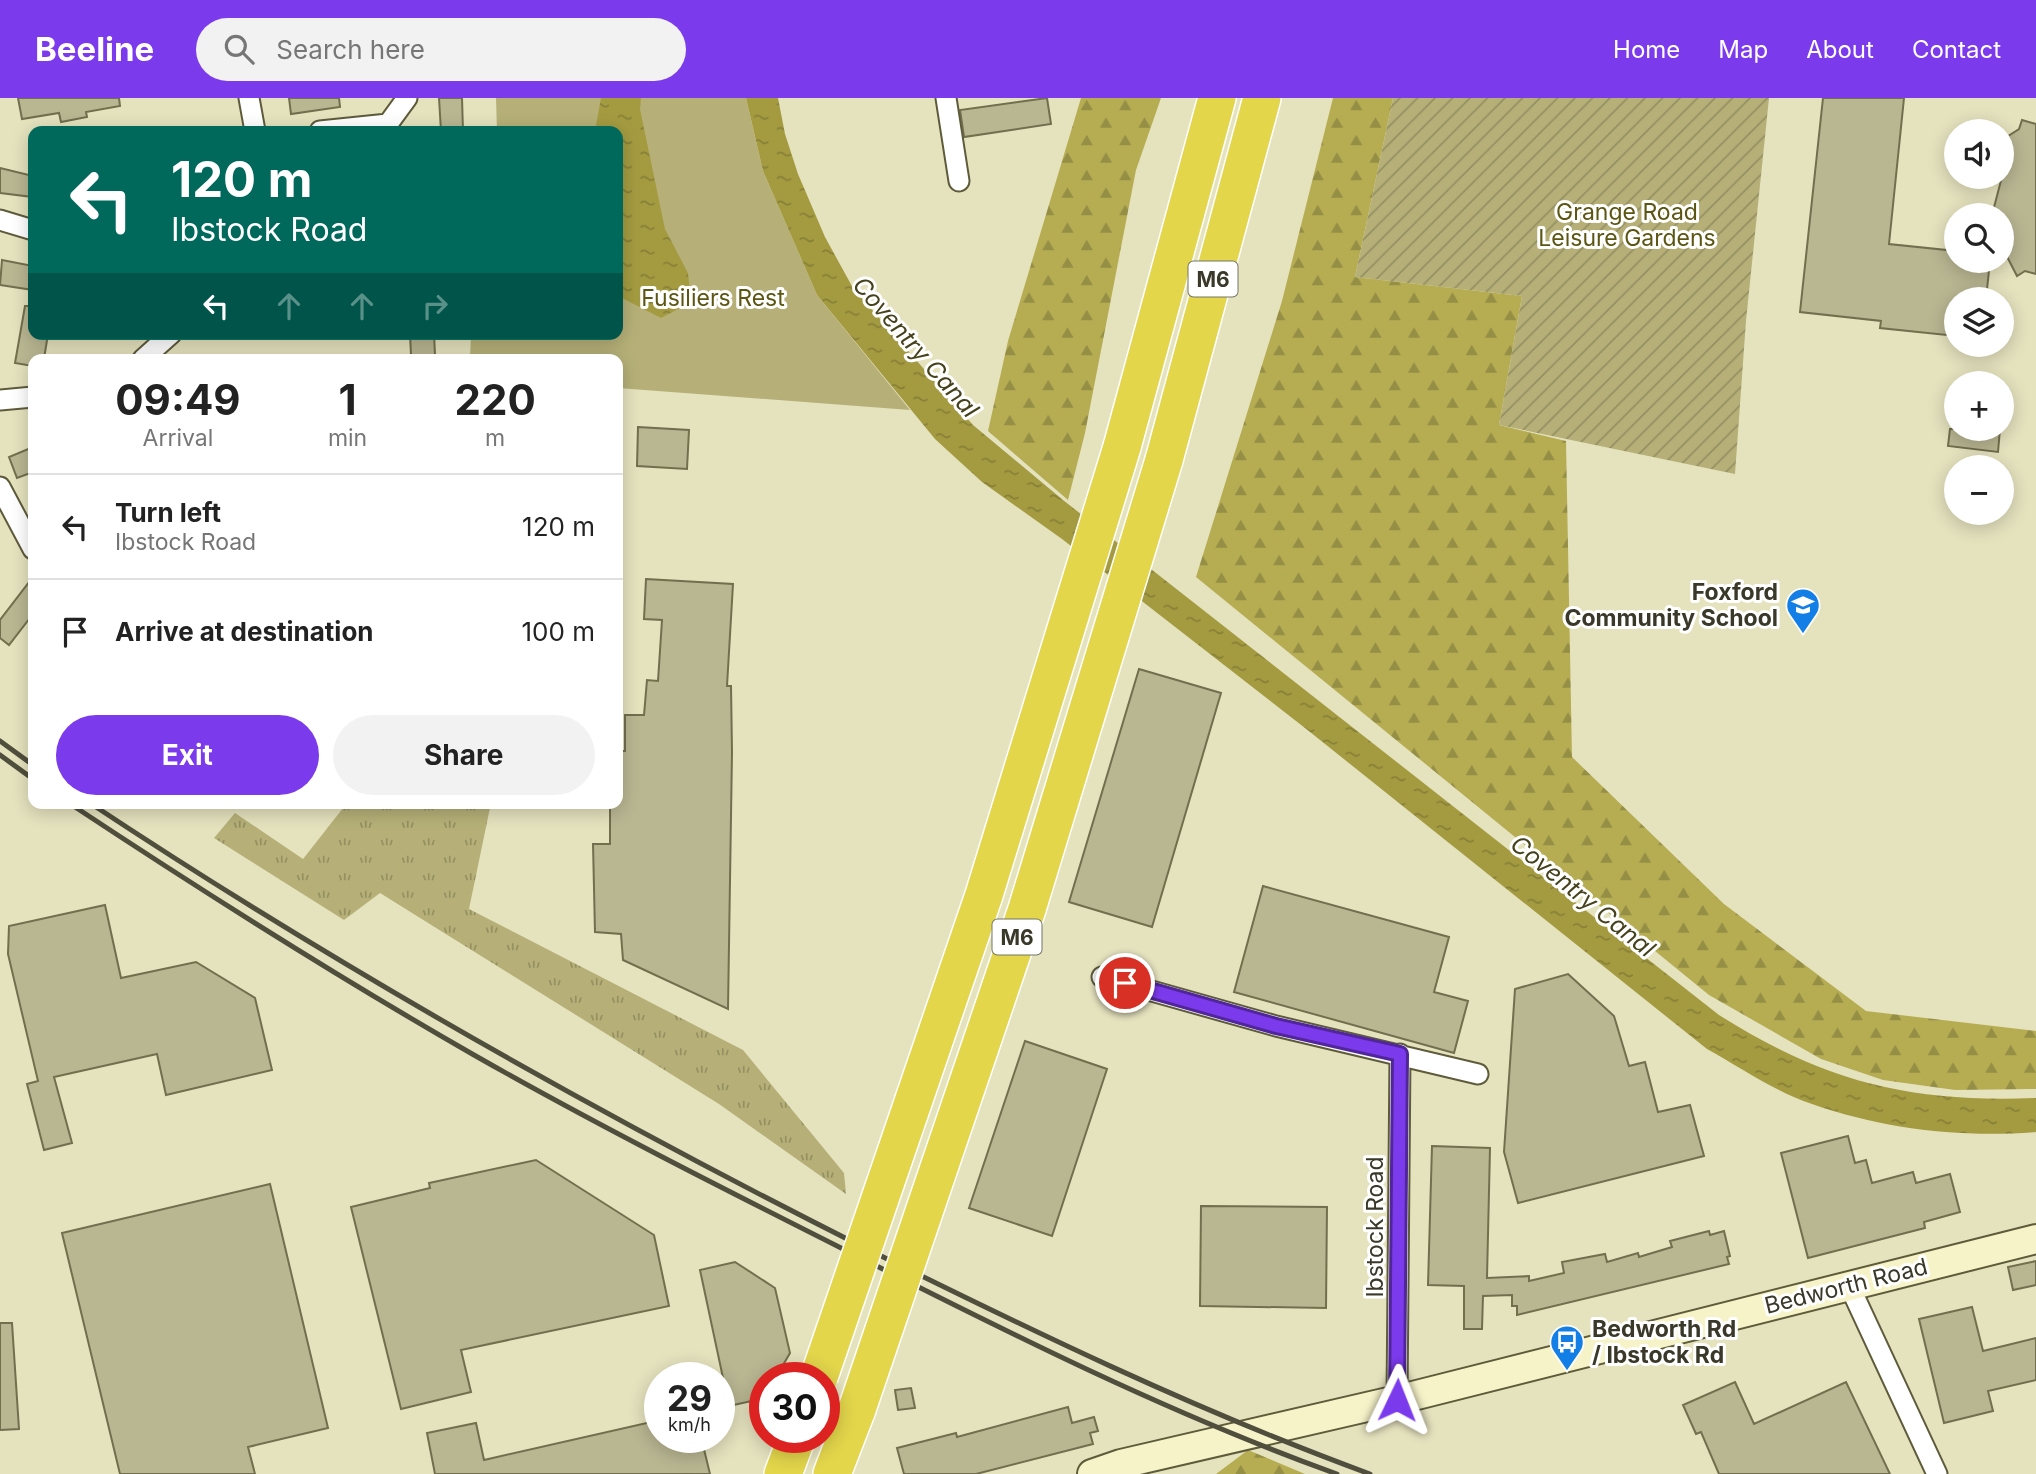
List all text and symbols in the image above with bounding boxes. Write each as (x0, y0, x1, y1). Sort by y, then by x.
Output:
search box (196, 18, 686, 81)
text: Beeline (35, 29, 154, 69)
icon: search (220, 30, 258, 68)
text: Search here (276, 34, 425, 65)
text: Home (1613, 35, 1680, 64)
text: Map (1718, 35, 1768, 64)
text: About (1806, 35, 1874, 64)
text: Contact (1912, 35, 2001, 64)
map controls (1944, 119, 2014, 525)
button: sound (1944, 119, 2014, 189)
text: 120 m (171, 150, 312, 209)
icon: left (56, 154, 147, 245)
park label: Grange Road Leisure Gardens (1538, 198, 1716, 252)
button: search (1944, 203, 2014, 273)
text: Ibstock Road (171, 210, 367, 249)
road number: M6 (1188, 262, 1238, 296)
water label: Coventry Canal (847, 271, 985, 423)
park label: Fusiliers Rest (641, 284, 785, 312)
icon: left (197, 287, 235, 325)
icon: ahead (270, 287, 308, 325)
icon: ahead (343, 287, 381, 325)
icon: right (416, 287, 454, 325)
button: layers (1944, 287, 2014, 357)
button: + (1944, 371, 2014, 441)
text: 09:49 (115, 374, 241, 425)
text: 1 (338, 374, 357, 425)
text: 220 (454, 374, 536, 425)
text: Arrival (143, 424, 213, 452)
text: min (328, 424, 367, 452)
text: m (485, 424, 505, 452)
button: − (1944, 455, 2014, 525)
text: Turn left (115, 497, 221, 528)
icon: left (56, 508, 94, 546)
text: 120 m (522, 511, 595, 542)
text: Ibstock Road (115, 528, 256, 556)
place label: Foxford Community School (1564, 578, 1778, 632)
school or university icon: Foxford Community School (1784, 586, 1822, 635)
icon: arrive (56, 613, 94, 651)
text: Arrive at destination (115, 616, 374, 647)
text: 100 m (522, 616, 595, 647)
button: Exit (56, 715, 319, 795)
button: Share (333, 715, 595, 795)
water label: Coventry Canal (1505, 829, 1661, 963)
road number: M6 (992, 920, 1042, 954)
pin (1095, 953, 1155, 1013)
icon: arrive (1106, 964, 1144, 1002)
street label: Ibstock Road (1361, 1156, 1389, 1298)
street label: Bedworth Road (1762, 1252, 1930, 1320)
place label: Bedworth Rd / Ibstock Rd (1592, 1315, 1736, 1369)
bus stop icon: Bedworth Rd / Ibstock Rd (1548, 1323, 1586, 1372)
speed limit sign: 30 (749, 1362, 840, 1453)
position arrow (1360, 1363, 1434, 1437)
text: 29 (667, 1377, 712, 1419)
text: km/h (668, 1414, 711, 1435)

